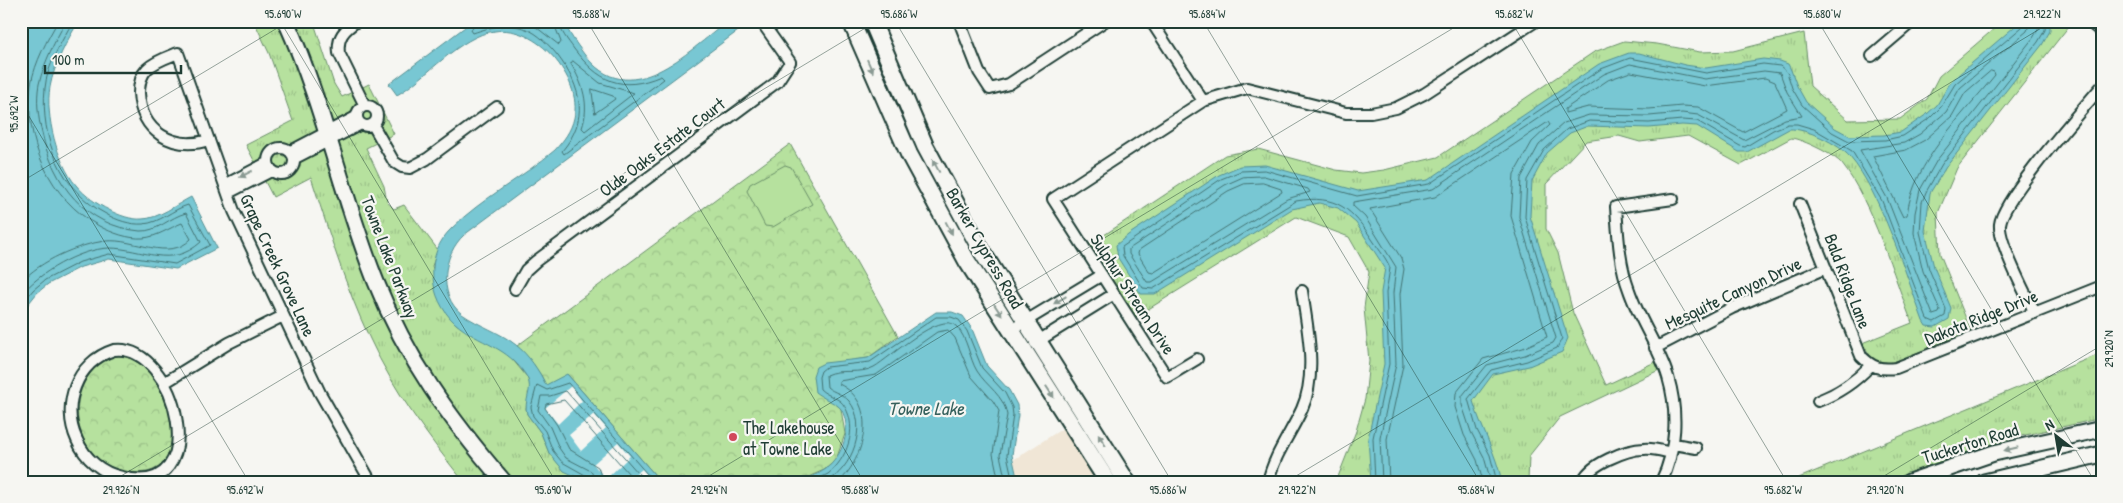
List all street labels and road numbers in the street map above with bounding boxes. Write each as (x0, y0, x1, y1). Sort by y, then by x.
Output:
street label: Olde Oaks Estate Court (594, 91, 731, 203)
street label: Barker Cypress Road (940, 183, 1030, 313)
street label: Grape Creek Grove Lane (234, 190, 322, 340)
street label: Towne Lake Parkway (355, 192, 425, 322)
street label: Sulphur Stream Drive (1084, 229, 1182, 359)
street label: Bald Ridge Lane (1818, 230, 1878, 332)
street label: Mesquite Canyon Drive (1661, 250, 1805, 336)
street label: Dakota Ridge Drive (1921, 283, 2041, 351)
street label: Tuckerton Road (1919, 417, 2021, 469)

